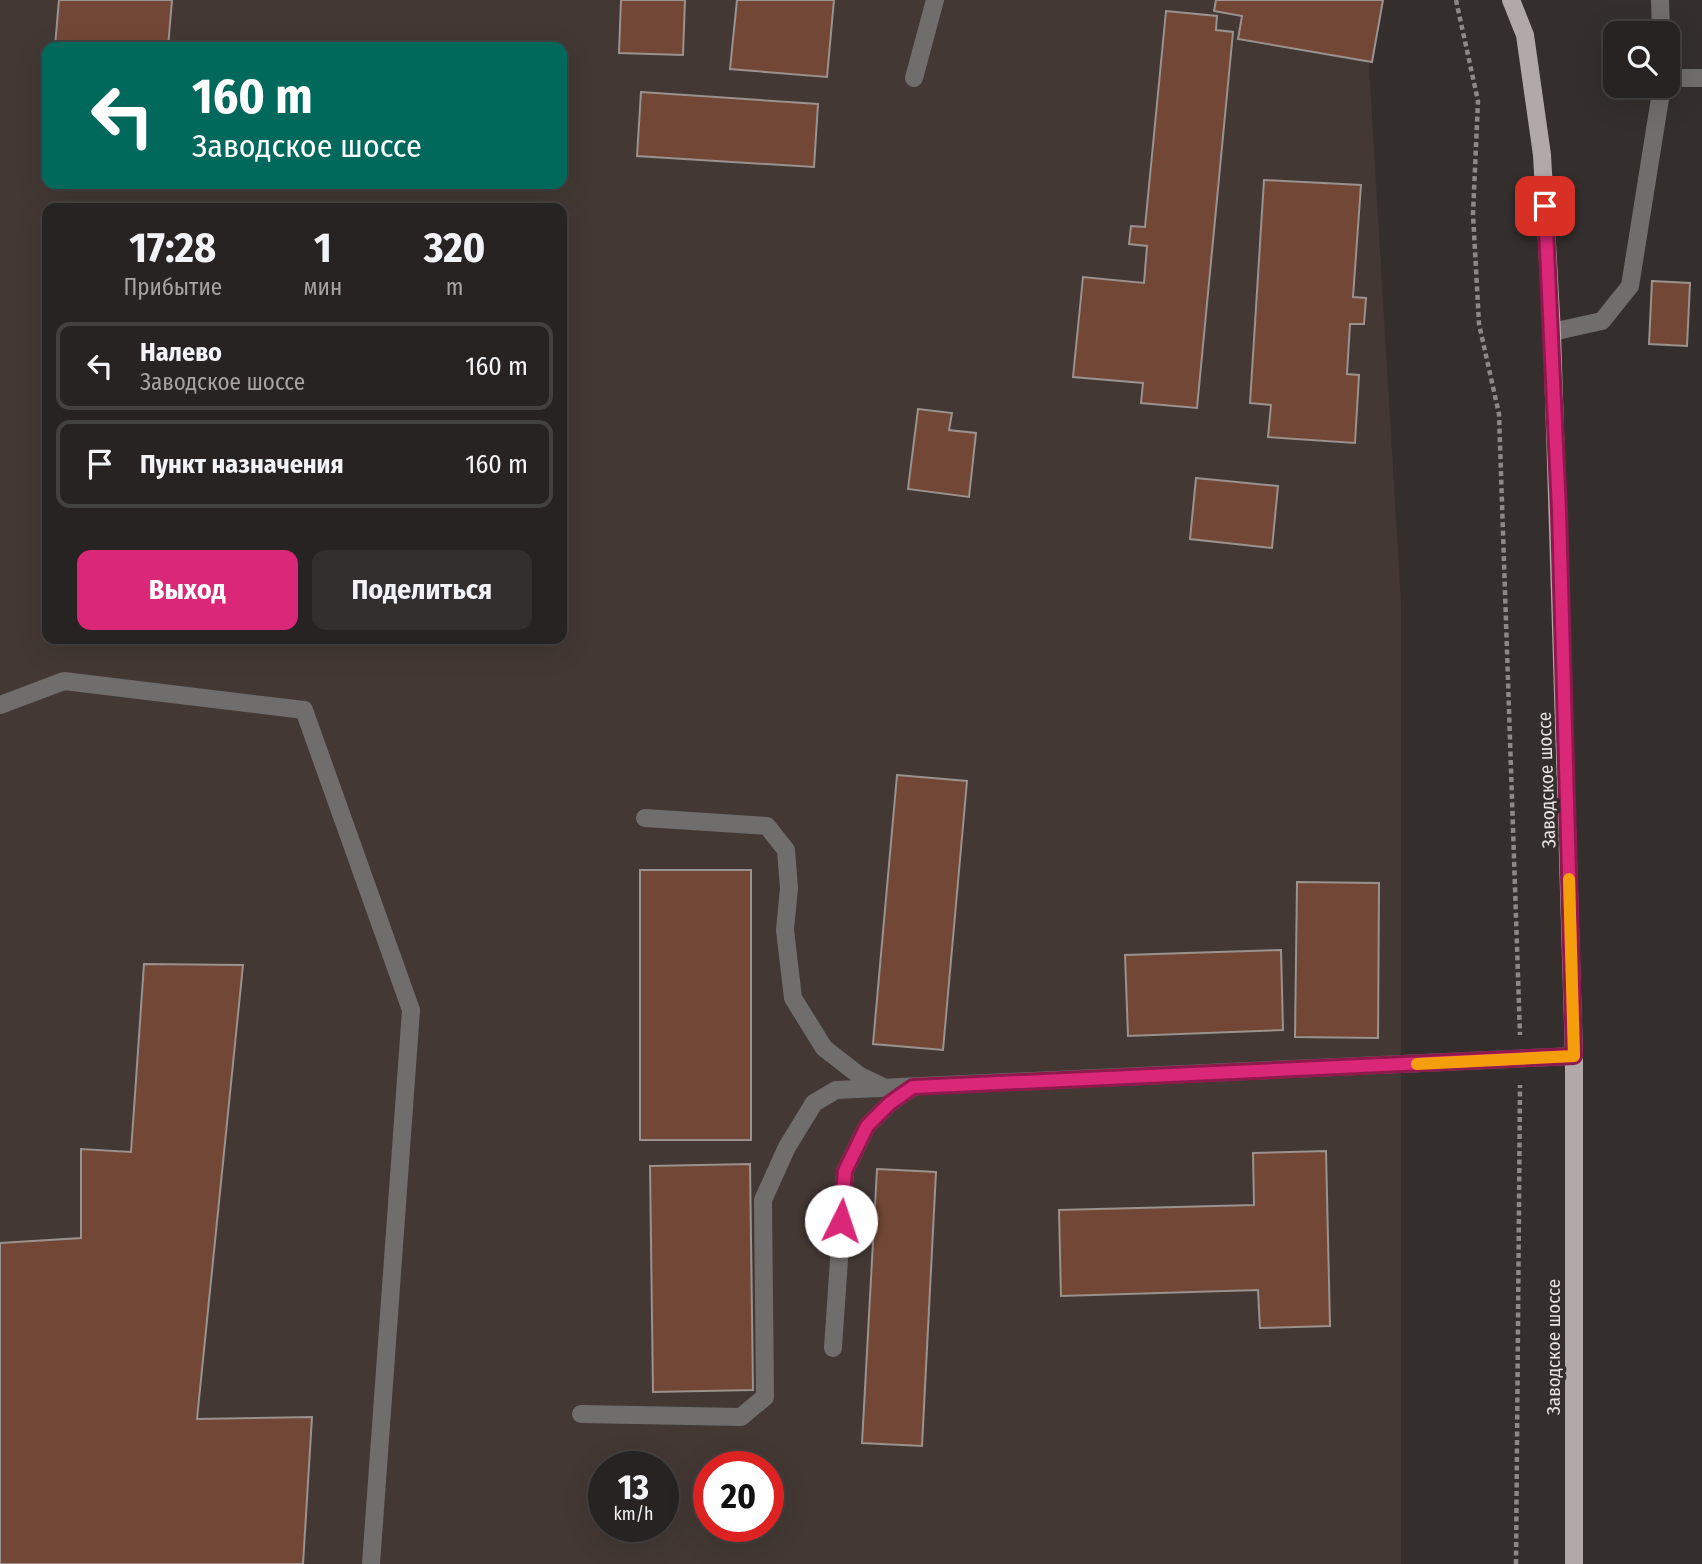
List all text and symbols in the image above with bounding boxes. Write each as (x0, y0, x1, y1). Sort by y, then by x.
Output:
map controls (1603, 21, 1680, 98)
button: search (1603, 21, 1680, 98)
text: 160 m (192, 67, 313, 126)
icon: left (77, 70, 168, 161)
text: Заводское шоссе (192, 127, 422, 165)
pin (1515, 176, 1575, 236)
icon: arrive (1526, 187, 1564, 225)
text: 17:28 (129, 223, 216, 273)
text: 1 (314, 223, 332, 273)
text: 320 (424, 223, 486, 273)
text: Прибытие (123, 273, 222, 301)
text: мин (304, 273, 342, 301)
text: m (446, 273, 463, 301)
text: Налево (140, 337, 222, 368)
icon: left (81, 347, 119, 385)
text: 160 m (465, 351, 528, 382)
text: Заводское шоссе (140, 368, 305, 396)
icon: arrive (81, 445, 119, 483)
text: Пункт назначения (140, 449, 344, 480)
text: 160 m (465, 449, 528, 480)
button: Выход (77, 550, 298, 630)
button: Поделиться (312, 550, 532, 630)
street label: Заводское шоссе (1533, 711, 1560, 849)
position arrow (804, 1184, 878, 1258)
street label: Заводское шоссе (1542, 1279, 1565, 1415)
speed limit sign: 20 (693, 1451, 784, 1542)
text: 13 (618, 1466, 649, 1508)
text: km/h (613, 1503, 654, 1525)

